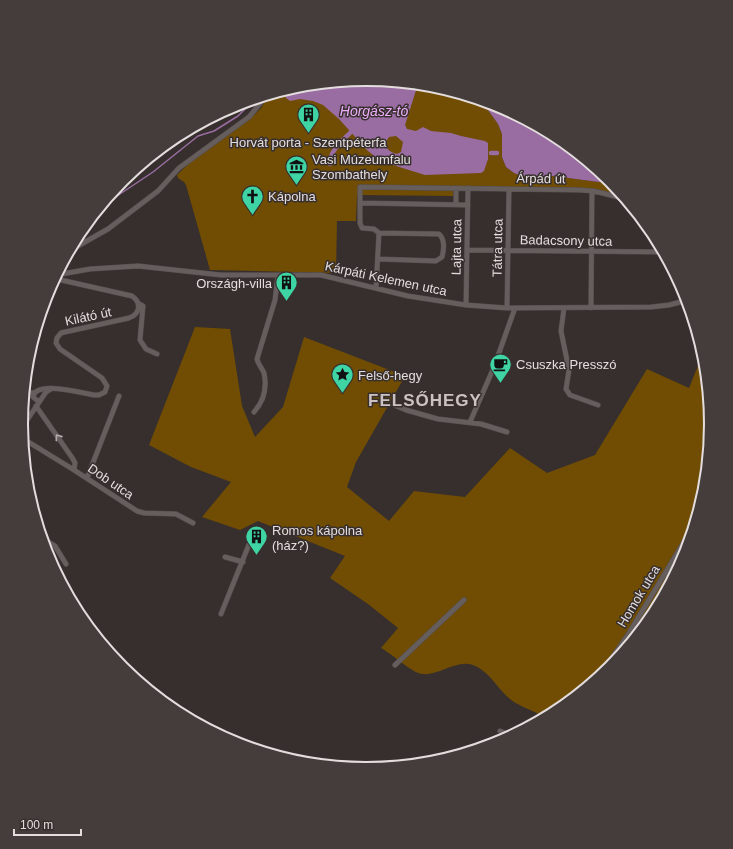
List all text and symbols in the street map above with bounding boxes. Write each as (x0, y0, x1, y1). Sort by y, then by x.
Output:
building icon: Horvát porta - Szentpéterfa (295, 101, 321, 134)
water label: Horgász-tó (340, 103, 408, 119)
place label: Horvát porta - Szentpéterfa (230, 135, 387, 150)
place label: Vasi Múzeumfalu Szombathely (312, 152, 411, 182)
museum icon: Vasi Múzeumfalu Szombathely (283, 153, 309, 186)
street label: Árpád út (516, 171, 566, 186)
church icon: Kápolna (239, 183, 265, 216)
place label: Kápolna (268, 189, 316, 204)
street label: Lajta utca (449, 218, 465, 275)
street label: Tátra utca (489, 218, 506, 277)
street label: Badacsony utca (520, 232, 613, 249)
street label: Kárpáti Kelemen utca (324, 258, 449, 299)
building icon: Országh-villa (274, 270, 300, 303)
place label: Országh-villa (196, 276, 273, 291)
street label: Kilátó út (64, 304, 113, 329)
cafe icon: Csuszka Presszó (487, 351, 513, 384)
place label: Csuszka Presszó (516, 357, 616, 372)
place icon: Felső-hegy (329, 362, 355, 395)
place label: Felső-hegy (358, 368, 423, 383)
district label: FELSŐHEGY (368, 391, 482, 410)
one-way arrow (55, 434, 63, 441)
street label: Dob utca (85, 461, 137, 503)
place label: Romos kápolna (ház?) (272, 523, 363, 553)
building icon: Romos kápolna (ház?) (243, 524, 269, 557)
street label: Homok utca (614, 562, 663, 630)
scale bar (14, 811, 81, 837)
text: 100 m (20, 818, 53, 832)

